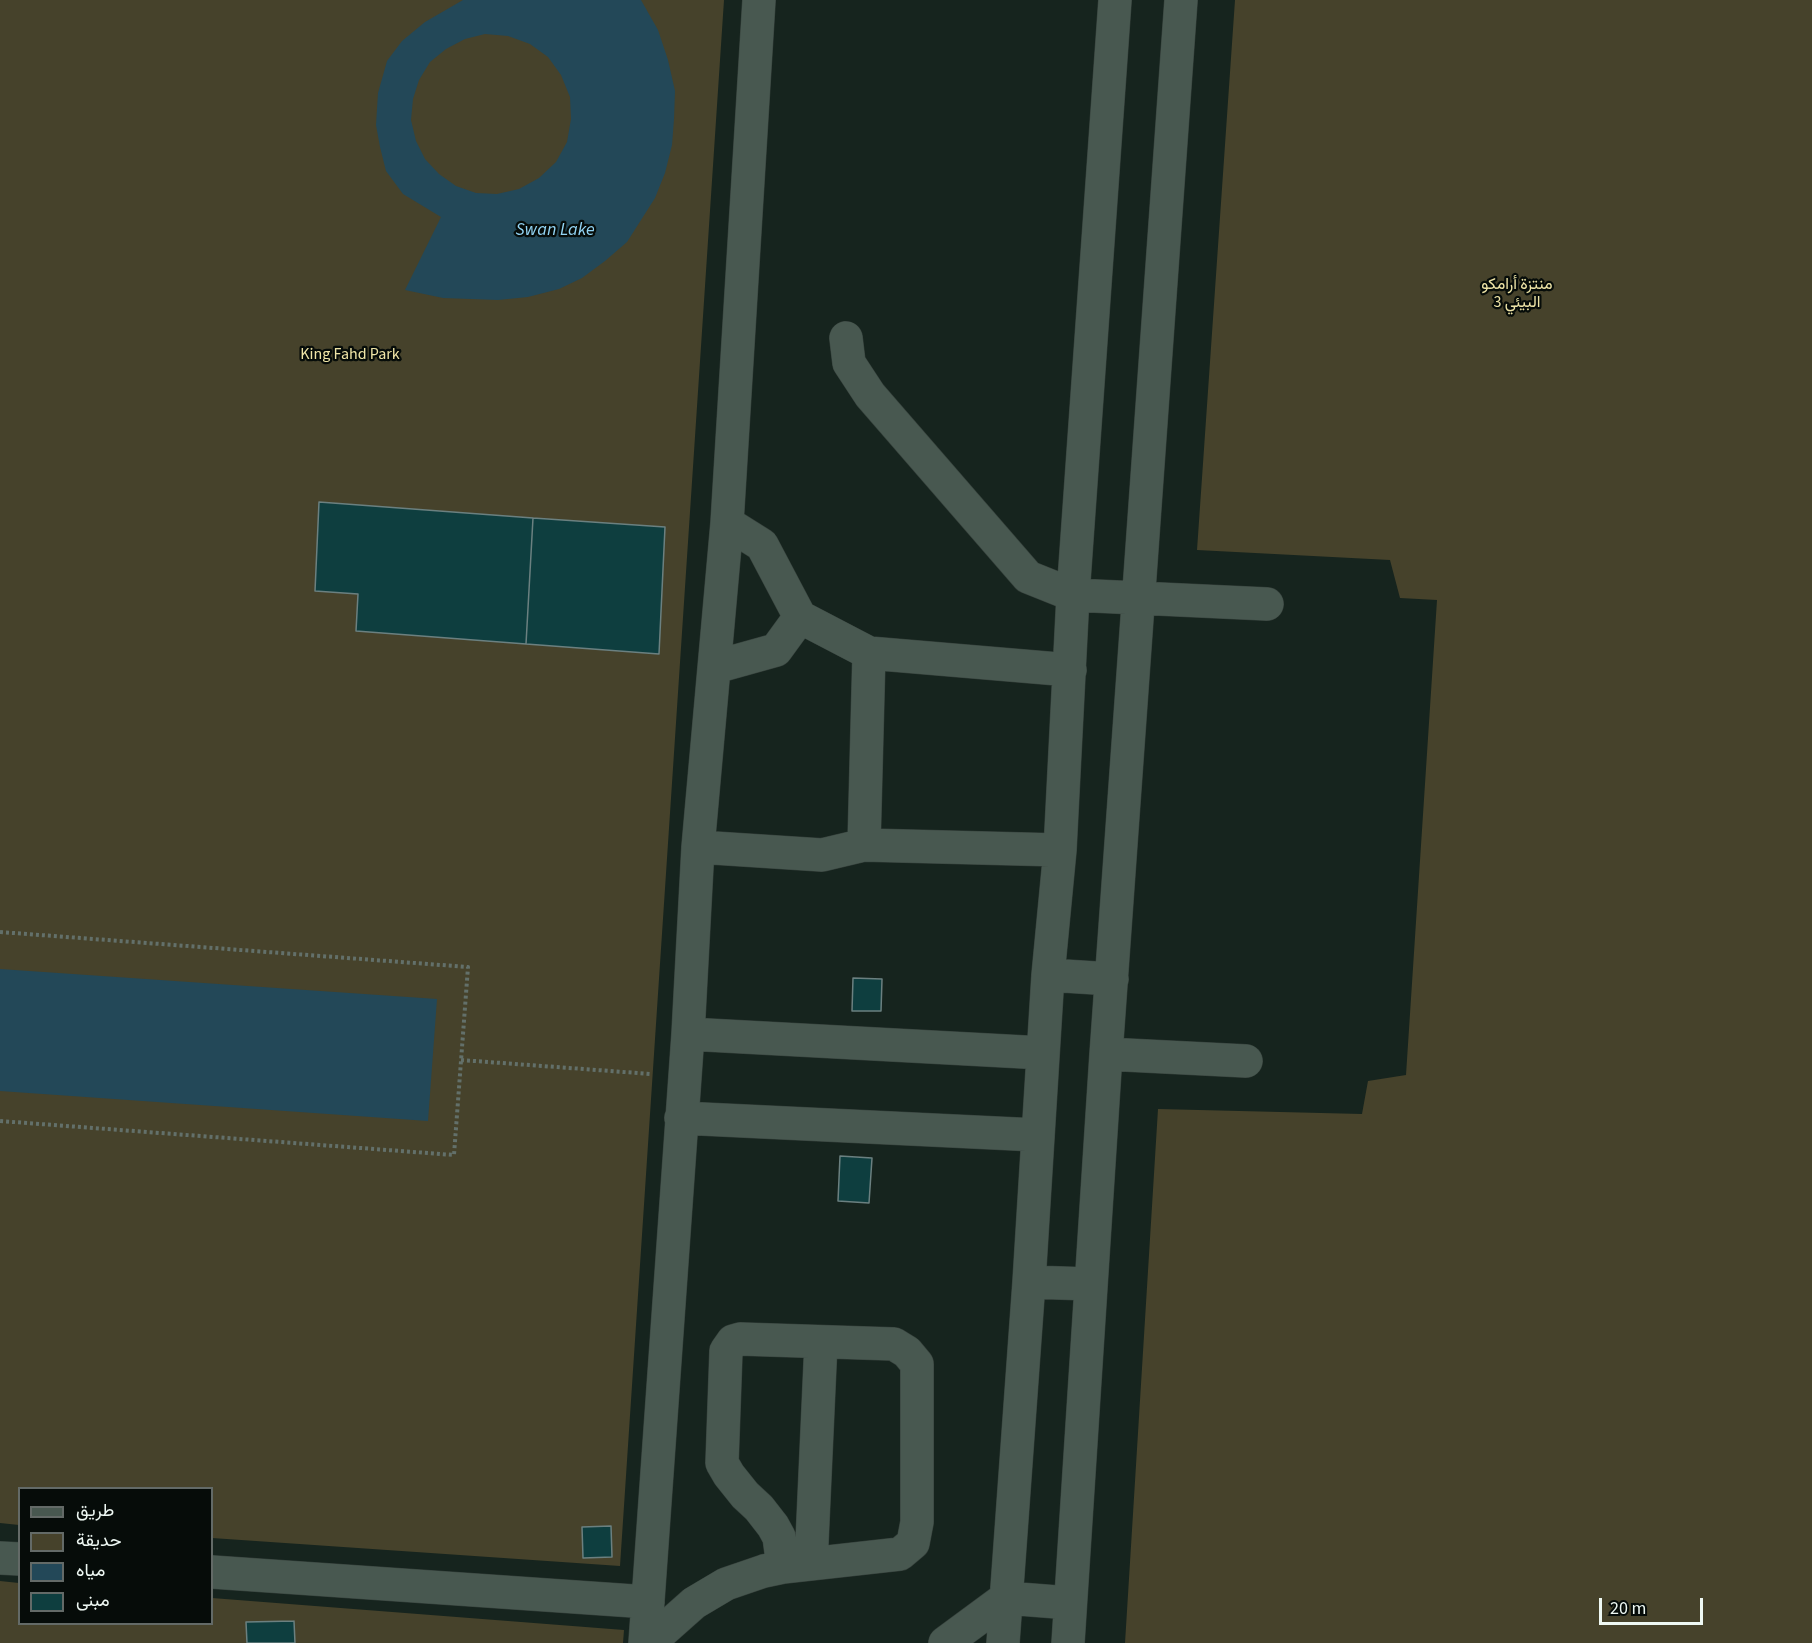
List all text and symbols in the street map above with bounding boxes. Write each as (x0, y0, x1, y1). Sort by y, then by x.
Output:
water label: Swan Lake (515, 220, 595, 242)
park label: منتزة أرامكو البيئي 3 (1481, 275, 1553, 313)
park label: King Fahd Park (300, 345, 400, 365)
legend (18, 1487, 213, 1625)
text: طريق (76, 1498, 114, 1523)
text: حديقة (76, 1528, 122, 1553)
text: مياه (76, 1558, 105, 1583)
scale bar (1602, 1586, 1706, 1624)
text: مبنى (76, 1588, 110, 1613)
text: 20 m (1610, 1596, 1646, 1621)

